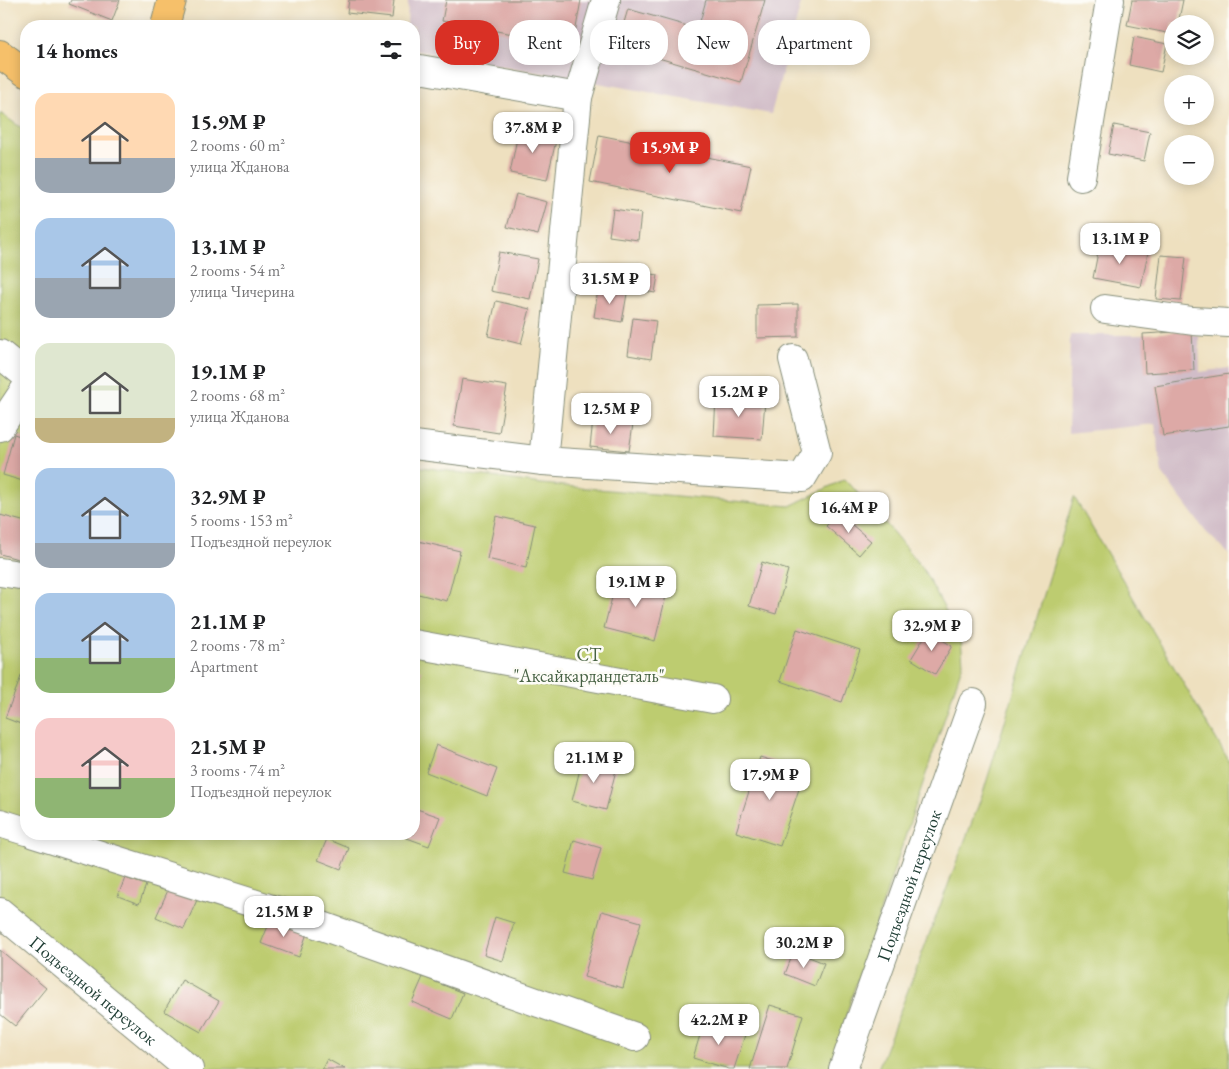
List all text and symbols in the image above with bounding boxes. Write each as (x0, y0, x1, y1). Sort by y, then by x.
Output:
map controls (1164, 15, 1214, 185)
button: layers (1164, 15, 1214, 65)
chip: Buy (435, 20, 499, 65)
chip: Rent (509, 20, 580, 65)
chip: Filters (590, 20, 668, 65)
chip: New (678, 20, 748, 65)
chip: Apartment (758, 20, 870, 65)
icon: filters (377, 36, 405, 64)
text: 14 homes (35, 37, 118, 64)
button: + (1164, 75, 1214, 125)
text: 15.9M ₽ (190, 108, 266, 135)
pin: 37.8M ₽ (487, 112, 579, 154)
icon: home (75, 113, 135, 173)
text: 37.8M ₽ (504, 117, 562, 138)
pin: 15.9M ₽ (624, 132, 716, 174)
text: 2 rooms · 60 m² (190, 135, 285, 156)
button: − (1164, 135, 1214, 185)
text: 15.9M ₽ (641, 137, 699, 158)
text: улица Жданова (190, 156, 289, 177)
pin: 13.1M ₽ (1074, 222, 1166, 265)
text: 13.1M ₽ (1091, 228, 1149, 249)
text: 13.1M ₽ (190, 233, 266, 260)
icon: home (75, 238, 135, 298)
text: 2 rooms · 54 m² (190, 260, 285, 281)
pin: 31.5M ₽ (564, 262, 656, 305)
text: 31.5M ₽ (581, 268, 639, 289)
text: улица Чичерина (190, 281, 295, 302)
text: 19.1M ₽ (190, 358, 266, 385)
icon: home (75, 363, 135, 423)
pin: 15.2M ₽ (693, 376, 785, 418)
text: 15.2M ₽ (710, 381, 768, 402)
text: 2 rooms · 68 m² (190, 385, 285, 406)
pin: 12.5M ₽ (565, 392, 657, 435)
text: 12.5M ₽ (582, 398, 640, 419)
text: улица Жданова (190, 406, 289, 427)
text: 32.9M ₽ (190, 483, 266, 510)
icon: home (75, 488, 135, 548)
pin: 16.4M ₽ (803, 492, 895, 534)
text: 16.4M ₽ (820, 497, 878, 518)
text: 5 rooms · 153 m² (190, 510, 293, 531)
text: Подъездной переулок (190, 531, 332, 552)
pin: 19.1M ₽ (590, 566, 682, 608)
text: 19.1M ₽ (607, 571, 665, 592)
text: 21.1M ₽ (190, 608, 266, 635)
pin: 32.9M ₽ (886, 610, 978, 652)
icon: home (75, 613, 135, 673)
text: 32.9M ₽ (903, 615, 961, 636)
text: 2 rooms · 78 m² (190, 635, 285, 656)
park label: СТ "Аксайкардандеталь" (513, 643, 665, 687)
text: Apartment (190, 656, 258, 677)
text: 21.5M ₽ (190, 733, 266, 760)
icon: home (75, 738, 135, 798)
pin: 21.1M ₽ (548, 742, 640, 784)
text: 21.1M ₽ (565, 747, 623, 768)
pin: 17.9M ₽ (724, 758, 816, 801)
text: 3 rooms · 74 m² (190, 760, 285, 781)
text: 17.9M ₽ (741, 764, 799, 785)
text: Подъездной переулок (190, 781, 332, 802)
street label: Подъездной переулок (871, 806, 946, 964)
pin: 21.5M ₽ (238, 896, 330, 938)
text: 21.5M ₽ (255, 901, 313, 922)
pin: 30.2M ₽ (758, 926, 850, 969)
street label: Подъездной переулок (25, 930, 163, 1050)
text: 30.2M ₽ (775, 932, 833, 953)
pin: 42.2M ₽ (673, 1004, 765, 1046)
text: 42.2M ₽ (690, 1009, 748, 1030)

